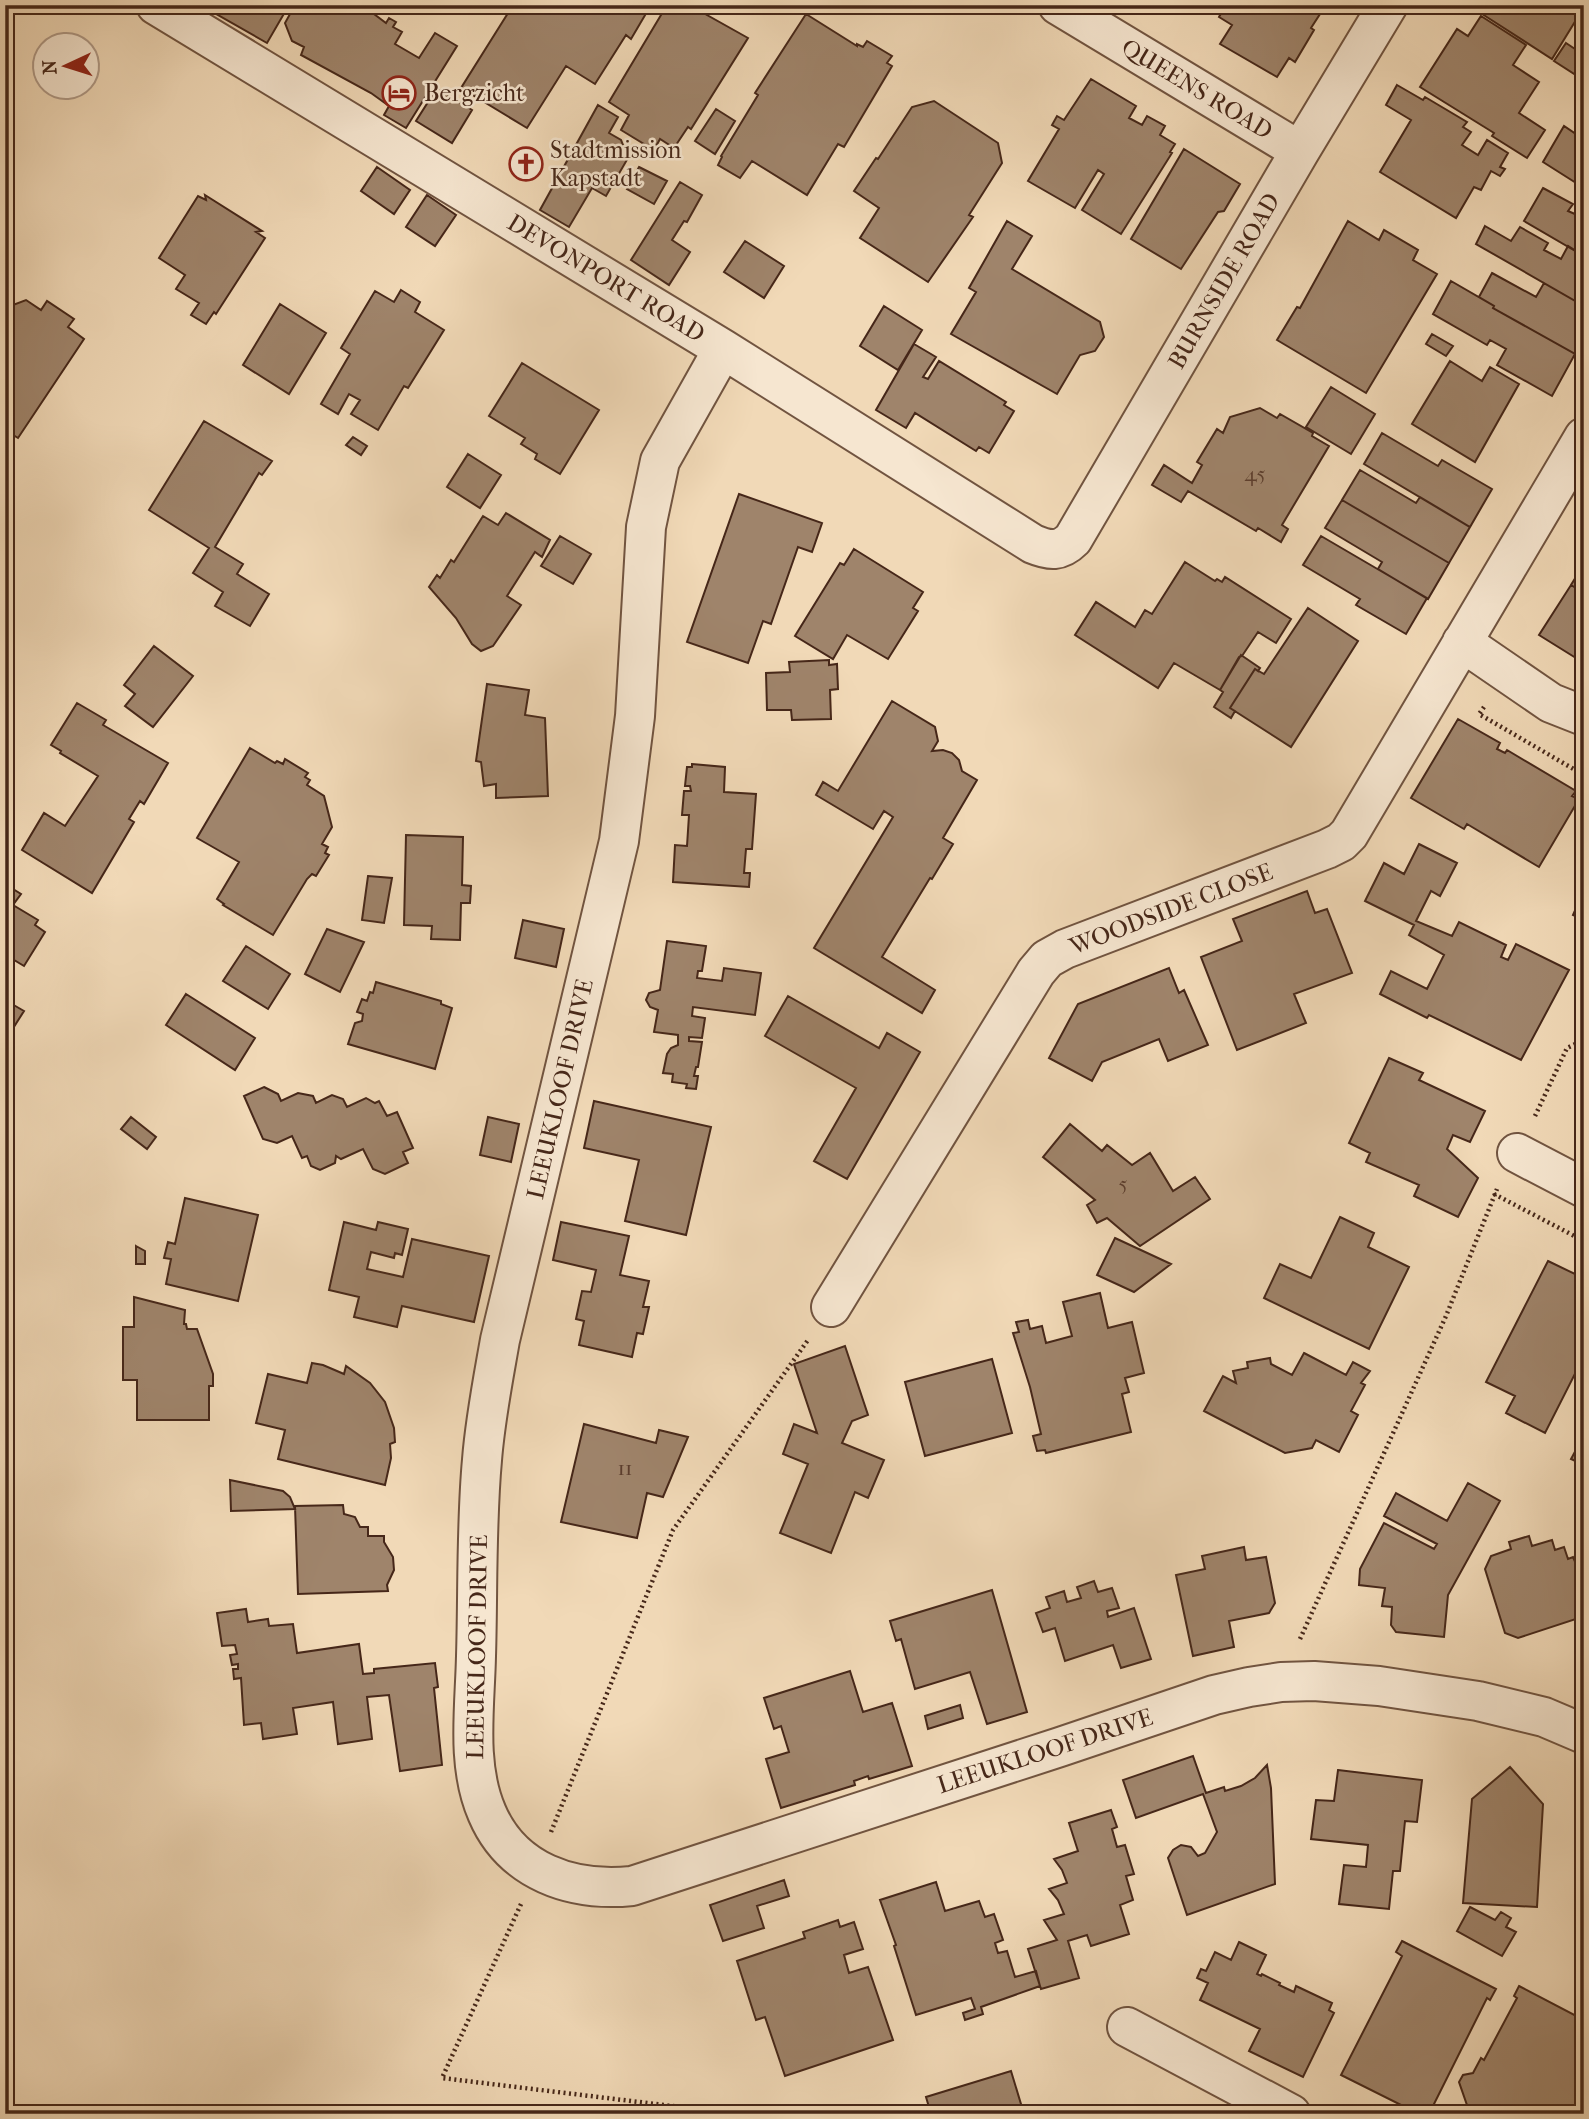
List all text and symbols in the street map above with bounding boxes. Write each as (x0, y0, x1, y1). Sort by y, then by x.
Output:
north arrow (32, 32, 102, 102)
street label: QUEENS ROAD (1117, 33, 1277, 145)
text: N (39, 59, 62, 75)
hotel icon: Bergzicht (380, 74, 418, 112)
place label: Bergzicht (424, 79, 525, 107)
place label: Stadtmission Kapstadt (550, 136, 681, 192)
church icon: Stadtmission Kapstadt (507, 145, 545, 183)
street label: BURNSIDE ROAD (1162, 188, 1286, 374)
street label: DEVONPORT ROAD (502, 208, 710, 348)
house number: 45 (1245, 462, 1265, 486)
street label: WOODSIDE CLOSE (1065, 857, 1276, 961)
street label: LEEUKLOOF DRIVE (521, 976, 599, 1202)
house number: 5 (1118, 1172, 1128, 1196)
house number: 11 (618, 1456, 633, 1480)
street label: LEEUKLOOF DRIVE (461, 1534, 493, 1760)
street label: LEEUKLOOF DRIVE (934, 1703, 1156, 1799)

